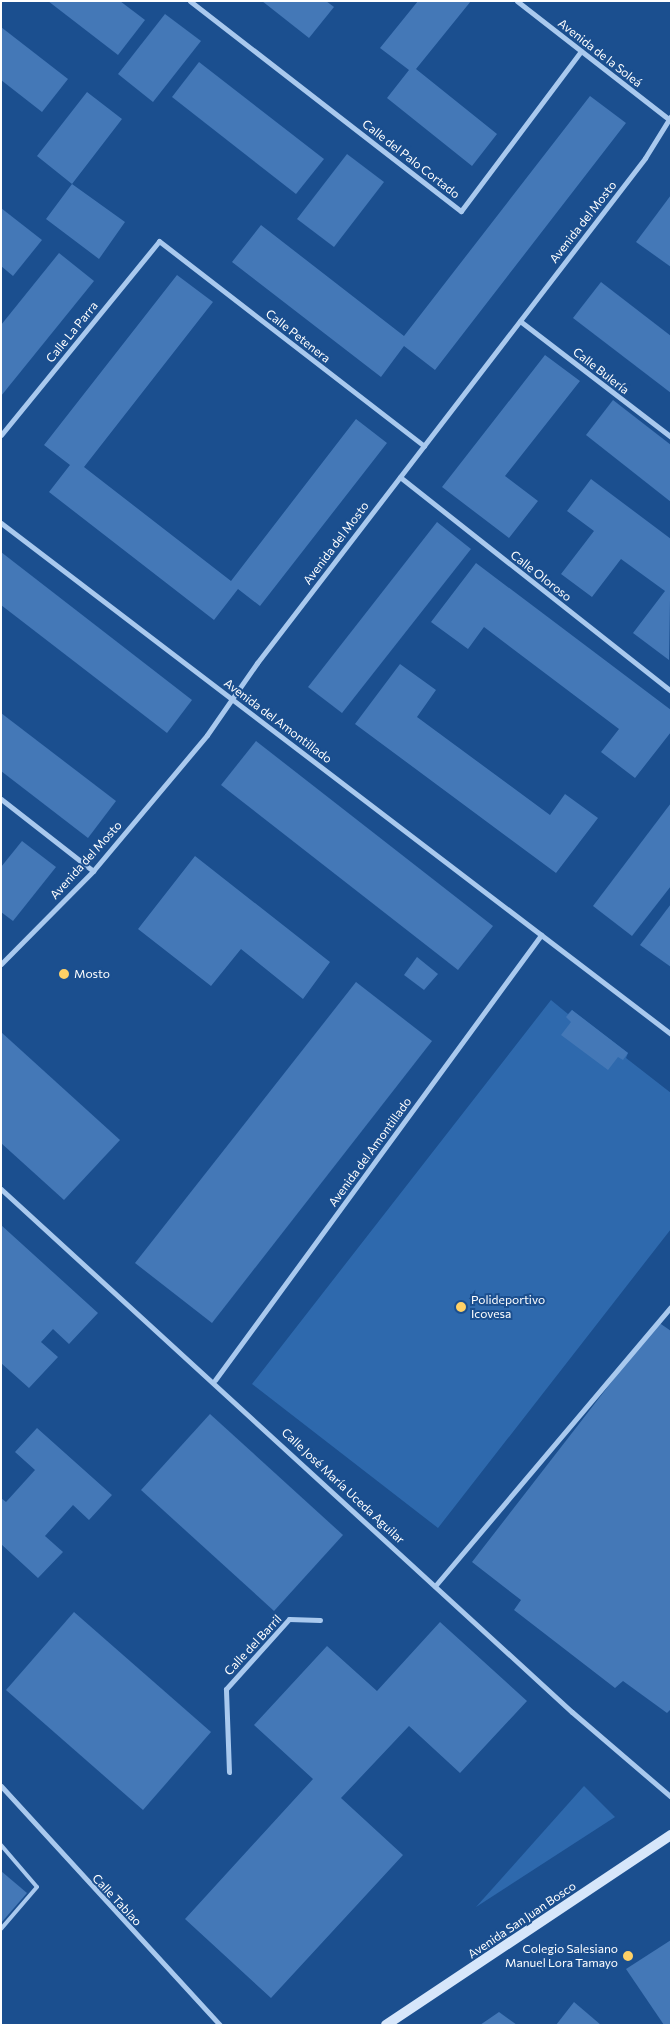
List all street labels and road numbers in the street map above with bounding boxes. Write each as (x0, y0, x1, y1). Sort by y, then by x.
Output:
street label: Avenida de la Soleá (555, 16, 645, 90)
street label: Calle del Palo Cortado (359, 117, 463, 201)
street label: Avenida del Mosto (547, 178, 619, 266)
street label: Calle La Parra (43, 299, 101, 365)
street label: Calle Petenera (263, 306, 333, 366)
street label: Calle Bulería (570, 345, 632, 397)
street label: Avenida del Mosto (300, 499, 372, 587)
street label: Calle Oloroso (508, 548, 574, 604)
street label: Avenida del Amontillado (221, 676, 335, 766)
street label: Avenida del Mosto (47, 818, 125, 902)
street label: Avenida del Amontillado (326, 1095, 414, 1209)
street label: Calle José María Uceda Aguilar (279, 1425, 407, 1547)
street label: Calle del Barril (221, 1612, 285, 1678)
street label: Calle Tablao (89, 1871, 145, 1929)
street label: Avenida San Juan Bosco (465, 1879, 579, 1961)

